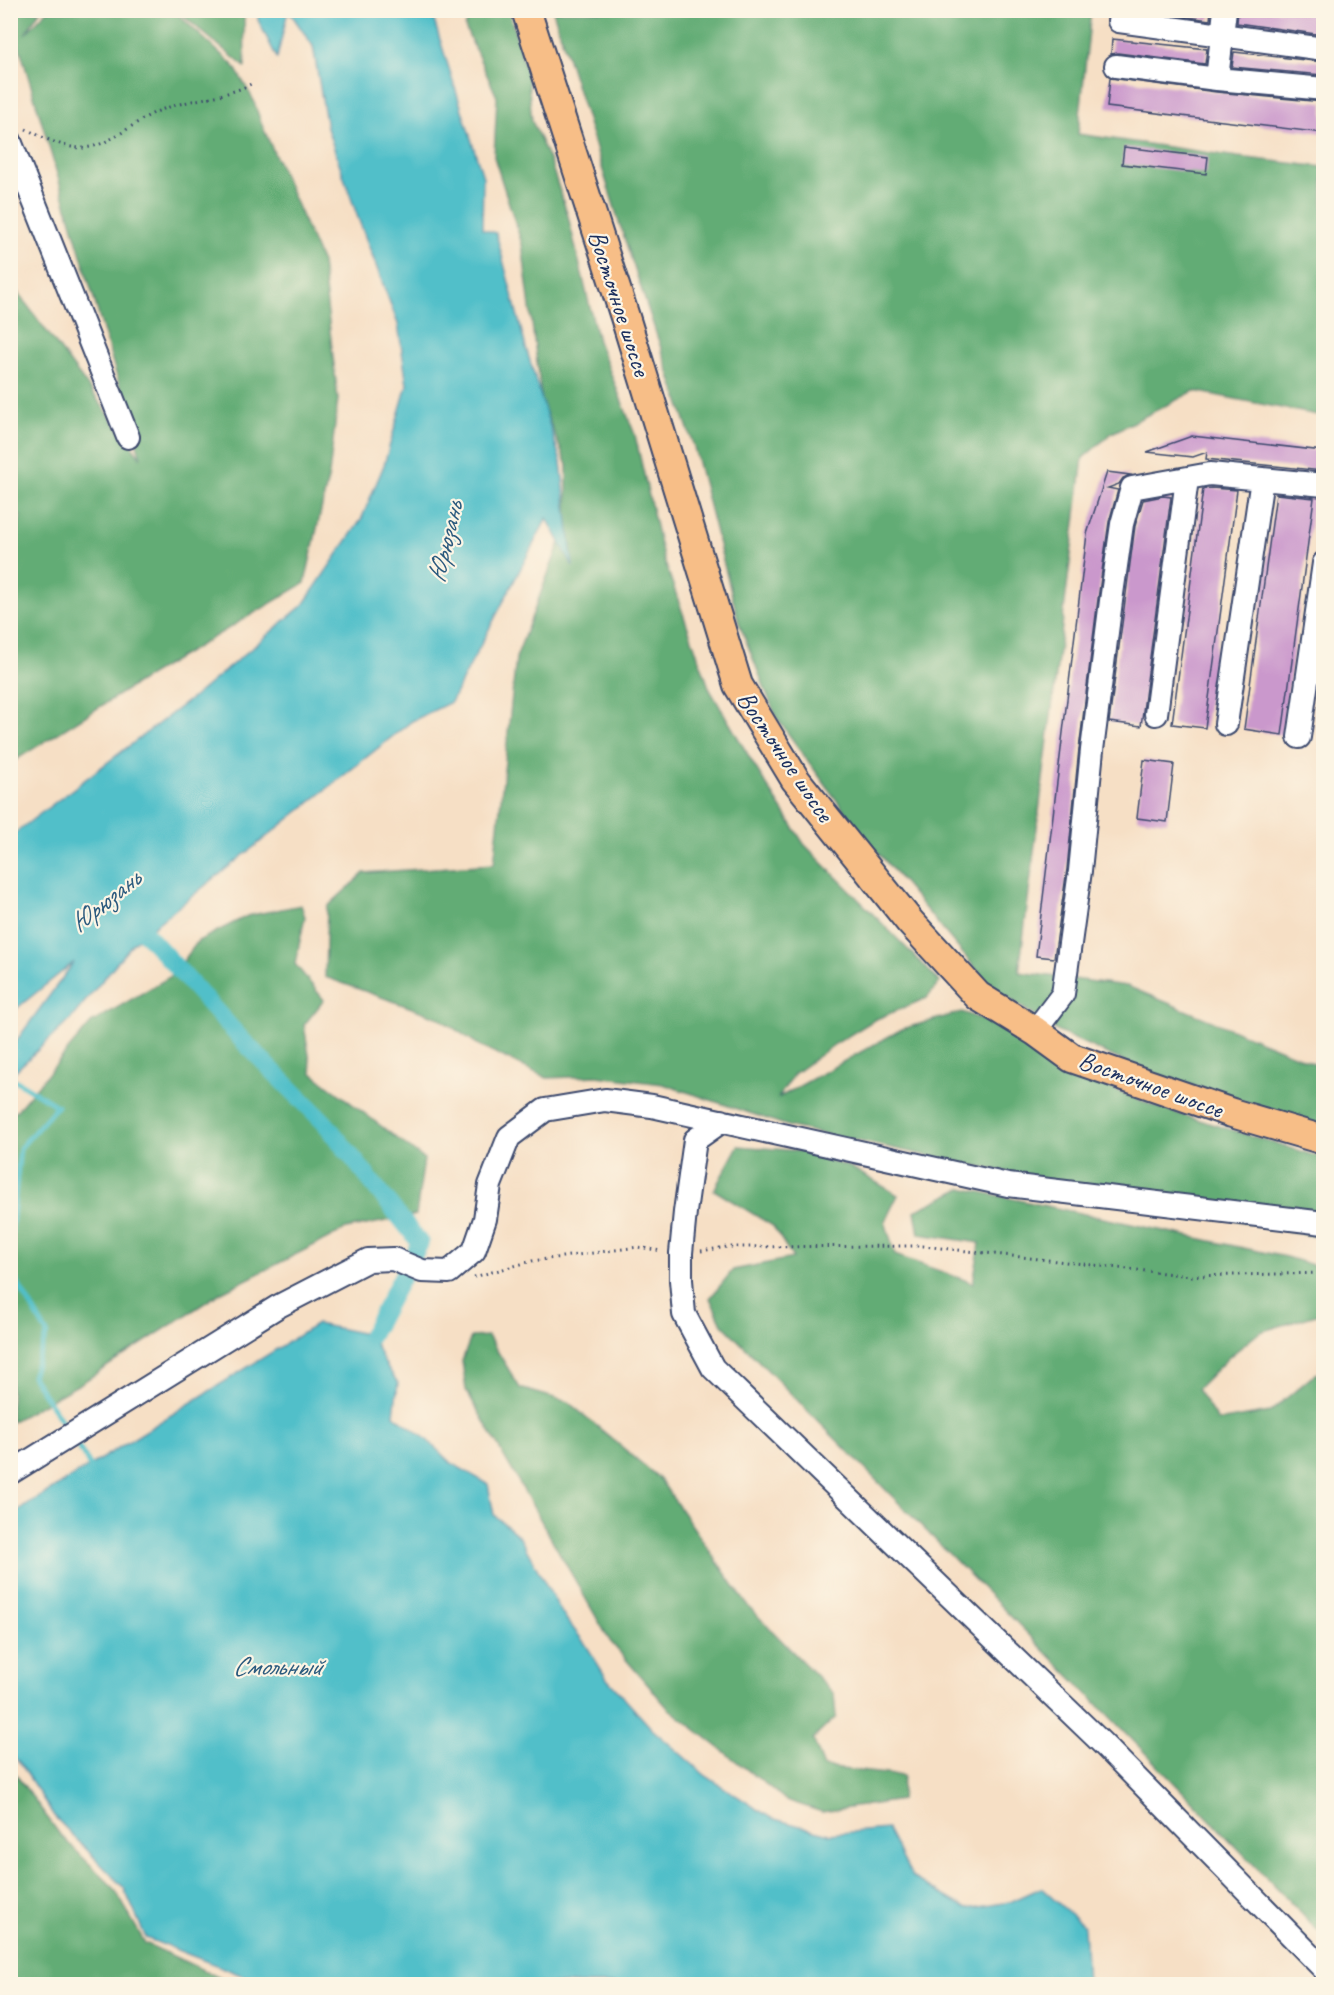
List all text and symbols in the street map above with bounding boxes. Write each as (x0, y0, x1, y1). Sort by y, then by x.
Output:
street label: Восточное шоссе (581, 226, 659, 381)
water label: Юрюзань (419, 496, 471, 586)
street label: Восточное шоссе (730, 685, 842, 829)
water label: Юрюзань (62, 861, 149, 940)
street label: Восточное шоссе (1074, 1043, 1229, 1126)
water label: Смольный (232, 1649, 327, 1683)

